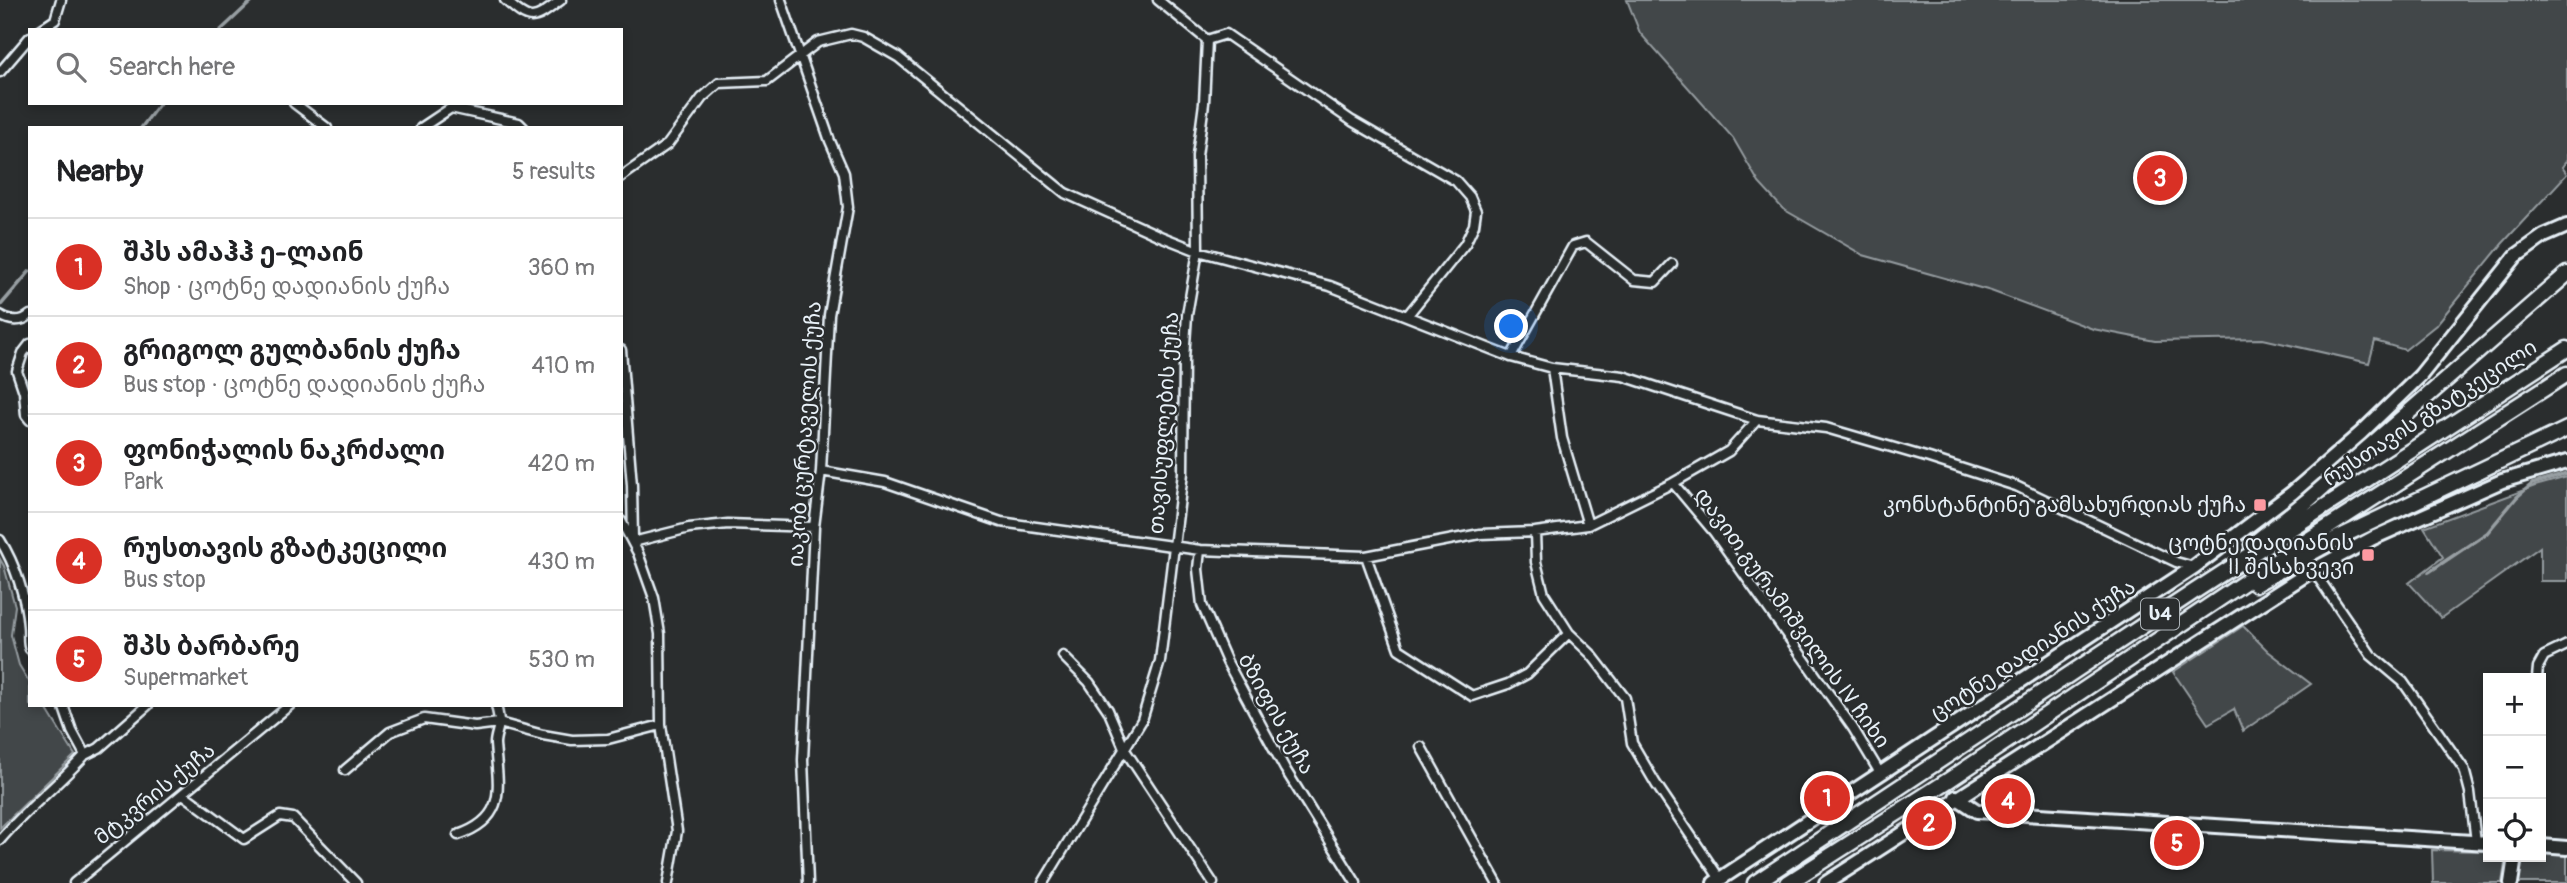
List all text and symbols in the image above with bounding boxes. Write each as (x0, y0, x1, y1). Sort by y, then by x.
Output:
search box (28, 28, 623, 105)
icon: search (52, 48, 90, 86)
text: Search here (108, 51, 235, 83)
pin: 3 (2137, 152, 2183, 204)
text: Nearby (56, 153, 143, 190)
text: 5 results (512, 157, 595, 186)
text: შპს ამაჰჰ ე-ლაინ (123, 237, 364, 269)
text: 1 (75, 253, 84, 282)
text: 360 m (528, 253, 595, 282)
text: Shop · ცოტნე დადიანის ქუჩა (123, 272, 450, 301)
street label: იაკობ ცურტაველის ქუჩა (782, 300, 828, 568)
your location (1494, 309, 1528, 343)
street label: თავისუფლების ქუჩა (1143, 311, 1185, 535)
street label: რუსთავის გზატკეცილი (2318, 334, 2542, 492)
text: გრიგოლ გულბანის ქუჩა (123, 335, 461, 367)
text: 2 (73, 351, 85, 380)
text: 410 m (532, 351, 595, 380)
text: Bus stop · ცოტნე დადიანის ქუჩა (123, 370, 485, 399)
text: ფონიჭალის ნაკრძალი (123, 435, 445, 467)
text: 3 (73, 449, 85, 478)
text: 420 m (528, 449, 595, 478)
text: Park (123, 467, 163, 496)
street label: დავით გურამიშვილის IV ჩიხი (1688, 482, 1896, 754)
place label: კონსტანტინე გამსახურდიას ქუჩა (1883, 492, 2246, 519)
marker: კონსტანტინე გამსახურდიას ქუჩა (2252, 497, 2268, 513)
place label: ცოტნე დადიანის II შესახვევი (2168, 530, 2354, 581)
text: რუსთავის გზატკეცილი (123, 533, 447, 565)
text: 4 (72, 547, 86, 576)
text: 430 m (528, 547, 595, 576)
marker: ცოტნე დადიანის II შესახვევი (2360, 547, 2376, 563)
text: Bus stop (123, 565, 206, 594)
street label: ცოტნე დადიანის ქუჩა (1925, 574, 2141, 726)
road number: ს4 (2141, 598, 2179, 629)
text: შპს ბარბარე (123, 631, 300, 663)
text: 5 (73, 645, 85, 674)
text: 530 m (529, 645, 595, 674)
street label: ბზიფის ქუჩა (1232, 649, 1320, 779)
text: Supermarket (123, 663, 248, 692)
map controls (2483, 673, 2546, 862)
button: + (2483, 673, 2546, 736)
button: − (2483, 736, 2546, 799)
street label: მტკვრის ქუჩა (89, 737, 221, 851)
pin: 1 (1804, 772, 1850, 824)
pin: 4 (1985, 775, 2031, 827)
pin: 2 (1906, 797, 1952, 849)
button: locate (2483, 799, 2546, 862)
pin: 5 (2154, 817, 2200, 869)

